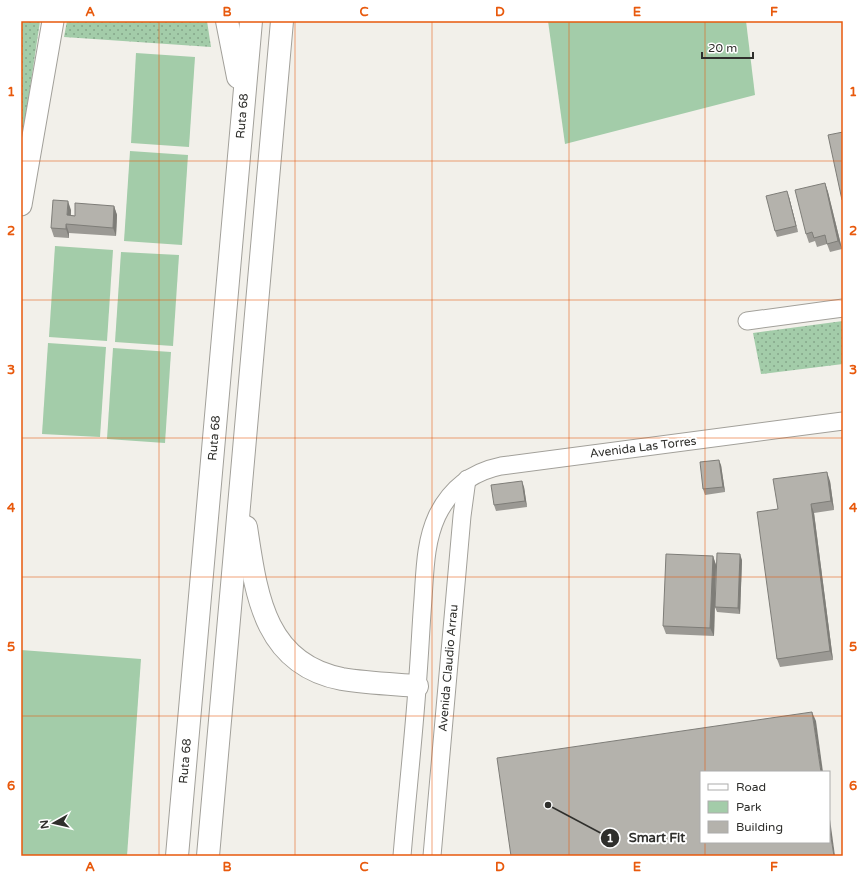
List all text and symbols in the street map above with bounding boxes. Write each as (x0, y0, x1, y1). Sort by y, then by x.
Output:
text: A (85, 4, 95, 20)
text: B (222, 4, 232, 20)
text: C (359, 4, 369, 20)
text: D (495, 4, 505, 20)
text: E (633, 4, 641, 20)
text: F (770, 4, 778, 20)
scale bar (702, 34, 753, 60)
text: 20 m (708, 41, 737, 55)
text: 1 (7, 84, 15, 100)
text: 1 (849, 84, 857, 100)
street label: Ruta 68 (233, 93, 251, 139)
text: 2 (7, 223, 15, 239)
text: 2 (849, 223, 857, 239)
text: 3 (7, 362, 15, 378)
text: 3 (849, 362, 857, 378)
street label: Ruta 68 (205, 415, 223, 461)
street label: Avenida Las Torres (589, 433, 697, 460)
text: 4 (7, 500, 16, 516)
text: 4 (849, 500, 858, 516)
street label: Avenida Claudio Arrau (435, 604, 461, 732)
text: 5 (7, 639, 15, 655)
text: 5 (849, 639, 857, 655)
street label: Ruta 68 (176, 738, 194, 784)
legend (700, 771, 830, 843)
text: 6 (7, 778, 15, 794)
text: 6 (849, 778, 857, 794)
text: Road (736, 780, 766, 794)
text: Park (736, 800, 762, 814)
north arrow (34, 803, 74, 843)
text: N (38, 819, 52, 830)
text: Building (736, 820, 783, 834)
callout: Smart Fit (600, 825, 693, 850)
text: Smart Fit (629, 830, 685, 846)
text: 1 (606, 831, 614, 845)
text: A (85, 859, 95, 875)
text: B (222, 859, 232, 875)
text: C (359, 859, 369, 875)
text: D (495, 859, 505, 875)
text: E (633, 859, 641, 875)
text: F (770, 859, 778, 875)

